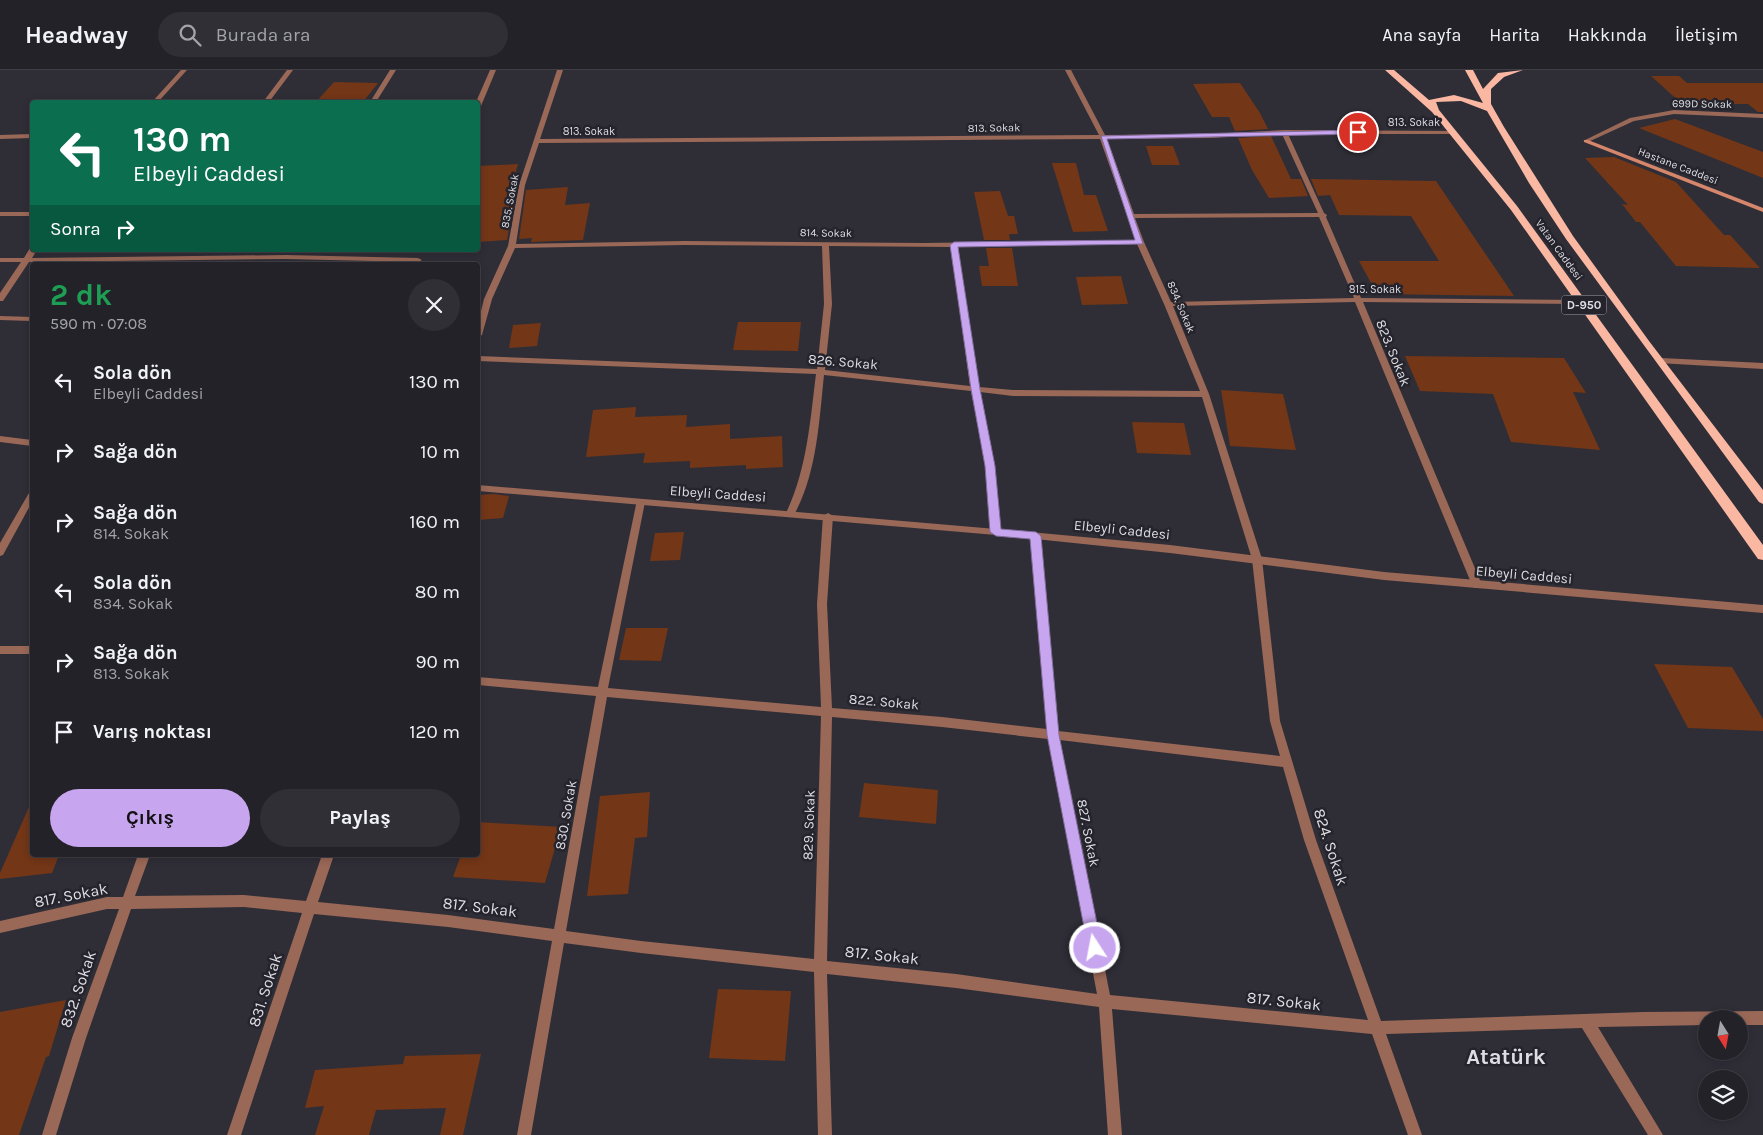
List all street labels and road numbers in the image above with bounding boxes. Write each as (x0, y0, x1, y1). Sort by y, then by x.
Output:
street label: 699D Sokak (1672, 97, 1732, 111)
street label: 813. Sokak (1388, 116, 1440, 129)
street label: 813. Sokak (968, 121, 1020, 135)
street label: 813. Sokak (563, 125, 615, 138)
street label: Hastane Caddesi (1636, 145, 1720, 187)
street label: 835. Sokak (498, 173, 522, 229)
street label: Vatan Caddesi (1533, 217, 1585, 283)
street label: 814. Sokak (800, 226, 852, 240)
street label: 834. Sokak (1164, 279, 1198, 335)
street label: 815. Sokak (1349, 283, 1401, 296)
road number: D-950 (1562, 296, 1606, 314)
street label: 823. Sokak (1372, 317, 1414, 389)
street label: 826. Sokak (807, 350, 879, 374)
street label: Elbeyli Caddesi (669, 482, 767, 506)
street label: Elbeyli Caddesi (1073, 516, 1171, 544)
street label: Elbeyli Caddesi (1475, 562, 1573, 588)
street label: 822. Sokak (848, 690, 920, 714)
street label: 830. Sokak (551, 779, 581, 851)
street label: 829. Sokak (799, 789, 819, 860)
street label: 827. Sokak (1073, 798, 1103, 868)
street label: 824. Sokak (1310, 806, 1352, 888)
street label: 817. Sokak (33, 879, 109, 911)
street label: 817. Sokak (442, 893, 518, 921)
street label: 817. Sokak (844, 942, 920, 968)
street label: 832. Sokak (56, 948, 100, 1030)
street label: 831. Sokak (244, 951, 286, 1029)
street label: 817. Sokak (1246, 988, 1322, 1014)

